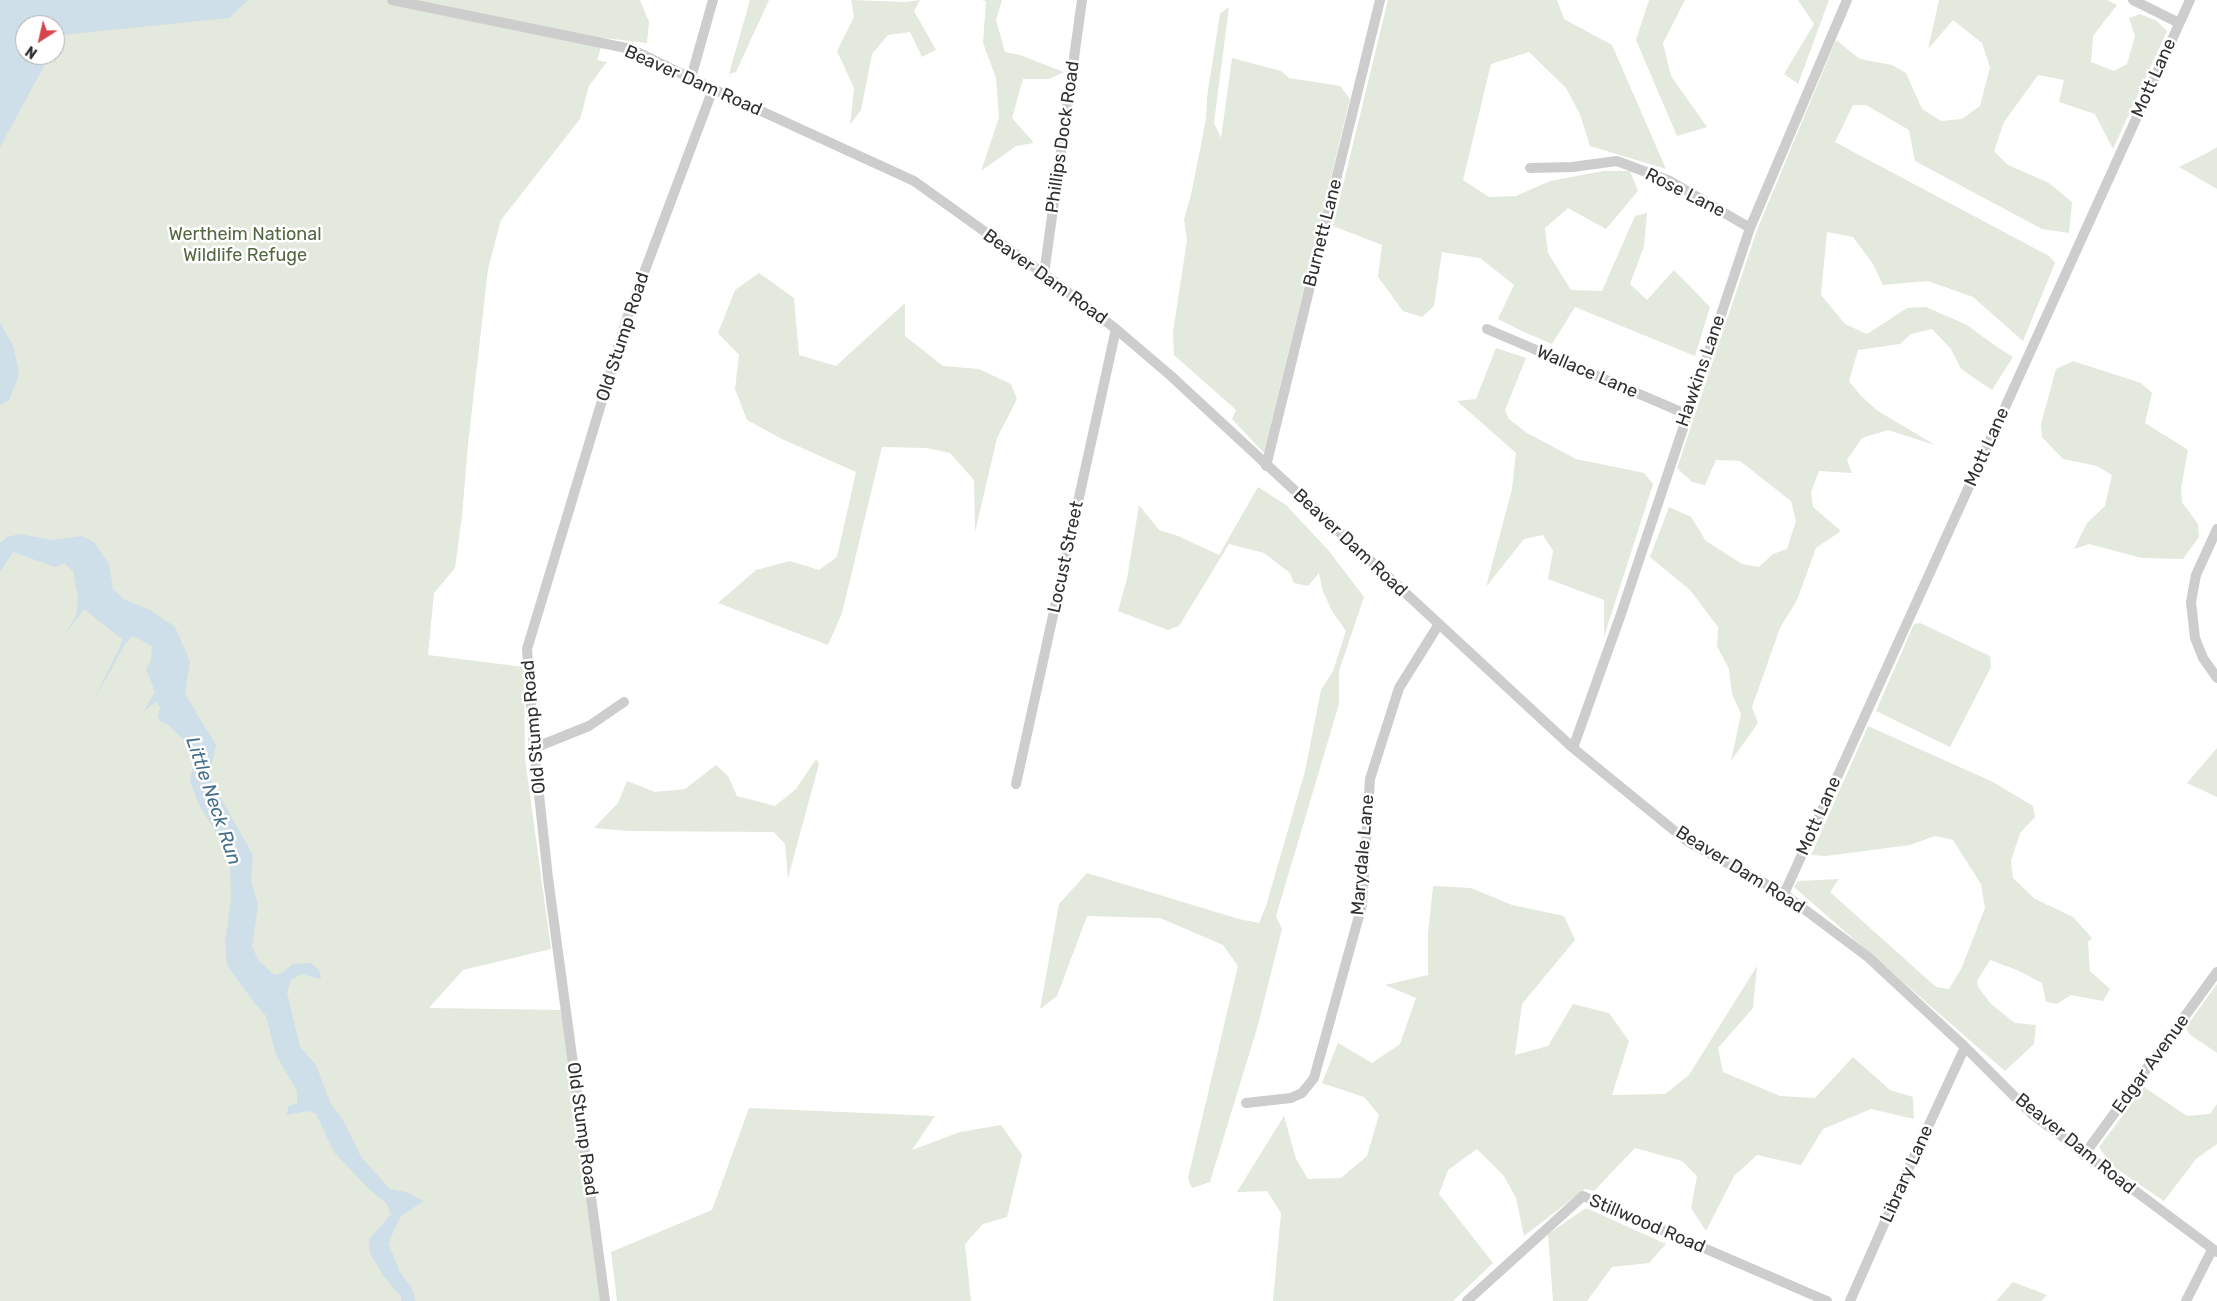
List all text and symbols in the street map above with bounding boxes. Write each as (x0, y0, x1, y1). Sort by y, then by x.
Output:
north arrow (15, 15, 65, 65)
street label: Mott Lane (2127, 35, 2181, 121)
street label: Beaver Dam Road (621, 41, 765, 121)
text: N (23, 42, 41, 62)
street label: Phillips Dock Road (1042, 60, 1084, 214)
street label: Rose Lane (1641, 164, 1729, 222)
street label: Burnett Lane (1299, 177, 1347, 289)
park label: Wertheim National Wildlife Refuge (168, 224, 322, 266)
street label: Beaver Dam Road (979, 225, 1111, 329)
street label: Old Stump Road (592, 270, 654, 404)
street label: Hawkins Lane (1672, 312, 1730, 430)
street label: Wallace Lane (1533, 341, 1641, 403)
street label: Mott Lane (1960, 404, 2014, 490)
street label: Beaver Dam Road (1288, 485, 1412, 601)
street label: Locust Street (1044, 499, 1088, 615)
street label: Old Stump Road (517, 659, 551, 795)
water label: Little Neck Run (180, 734, 246, 868)
street label: Mott Lane (1792, 773, 1846, 859)
street label: Marydale Lane (1347, 794, 1379, 916)
street label: Beaver Dam Road (1671, 822, 1809, 918)
street label: Edgar Avenue (2108, 1011, 2194, 1117)
street label: Old Stump Road (562, 1061, 602, 1197)
street label: Beaver Dam Road (2011, 1089, 2139, 1199)
street label: Library Lane (1876, 1122, 1938, 1226)
street label: Stillwood Road (1586, 1190, 1708, 1258)

